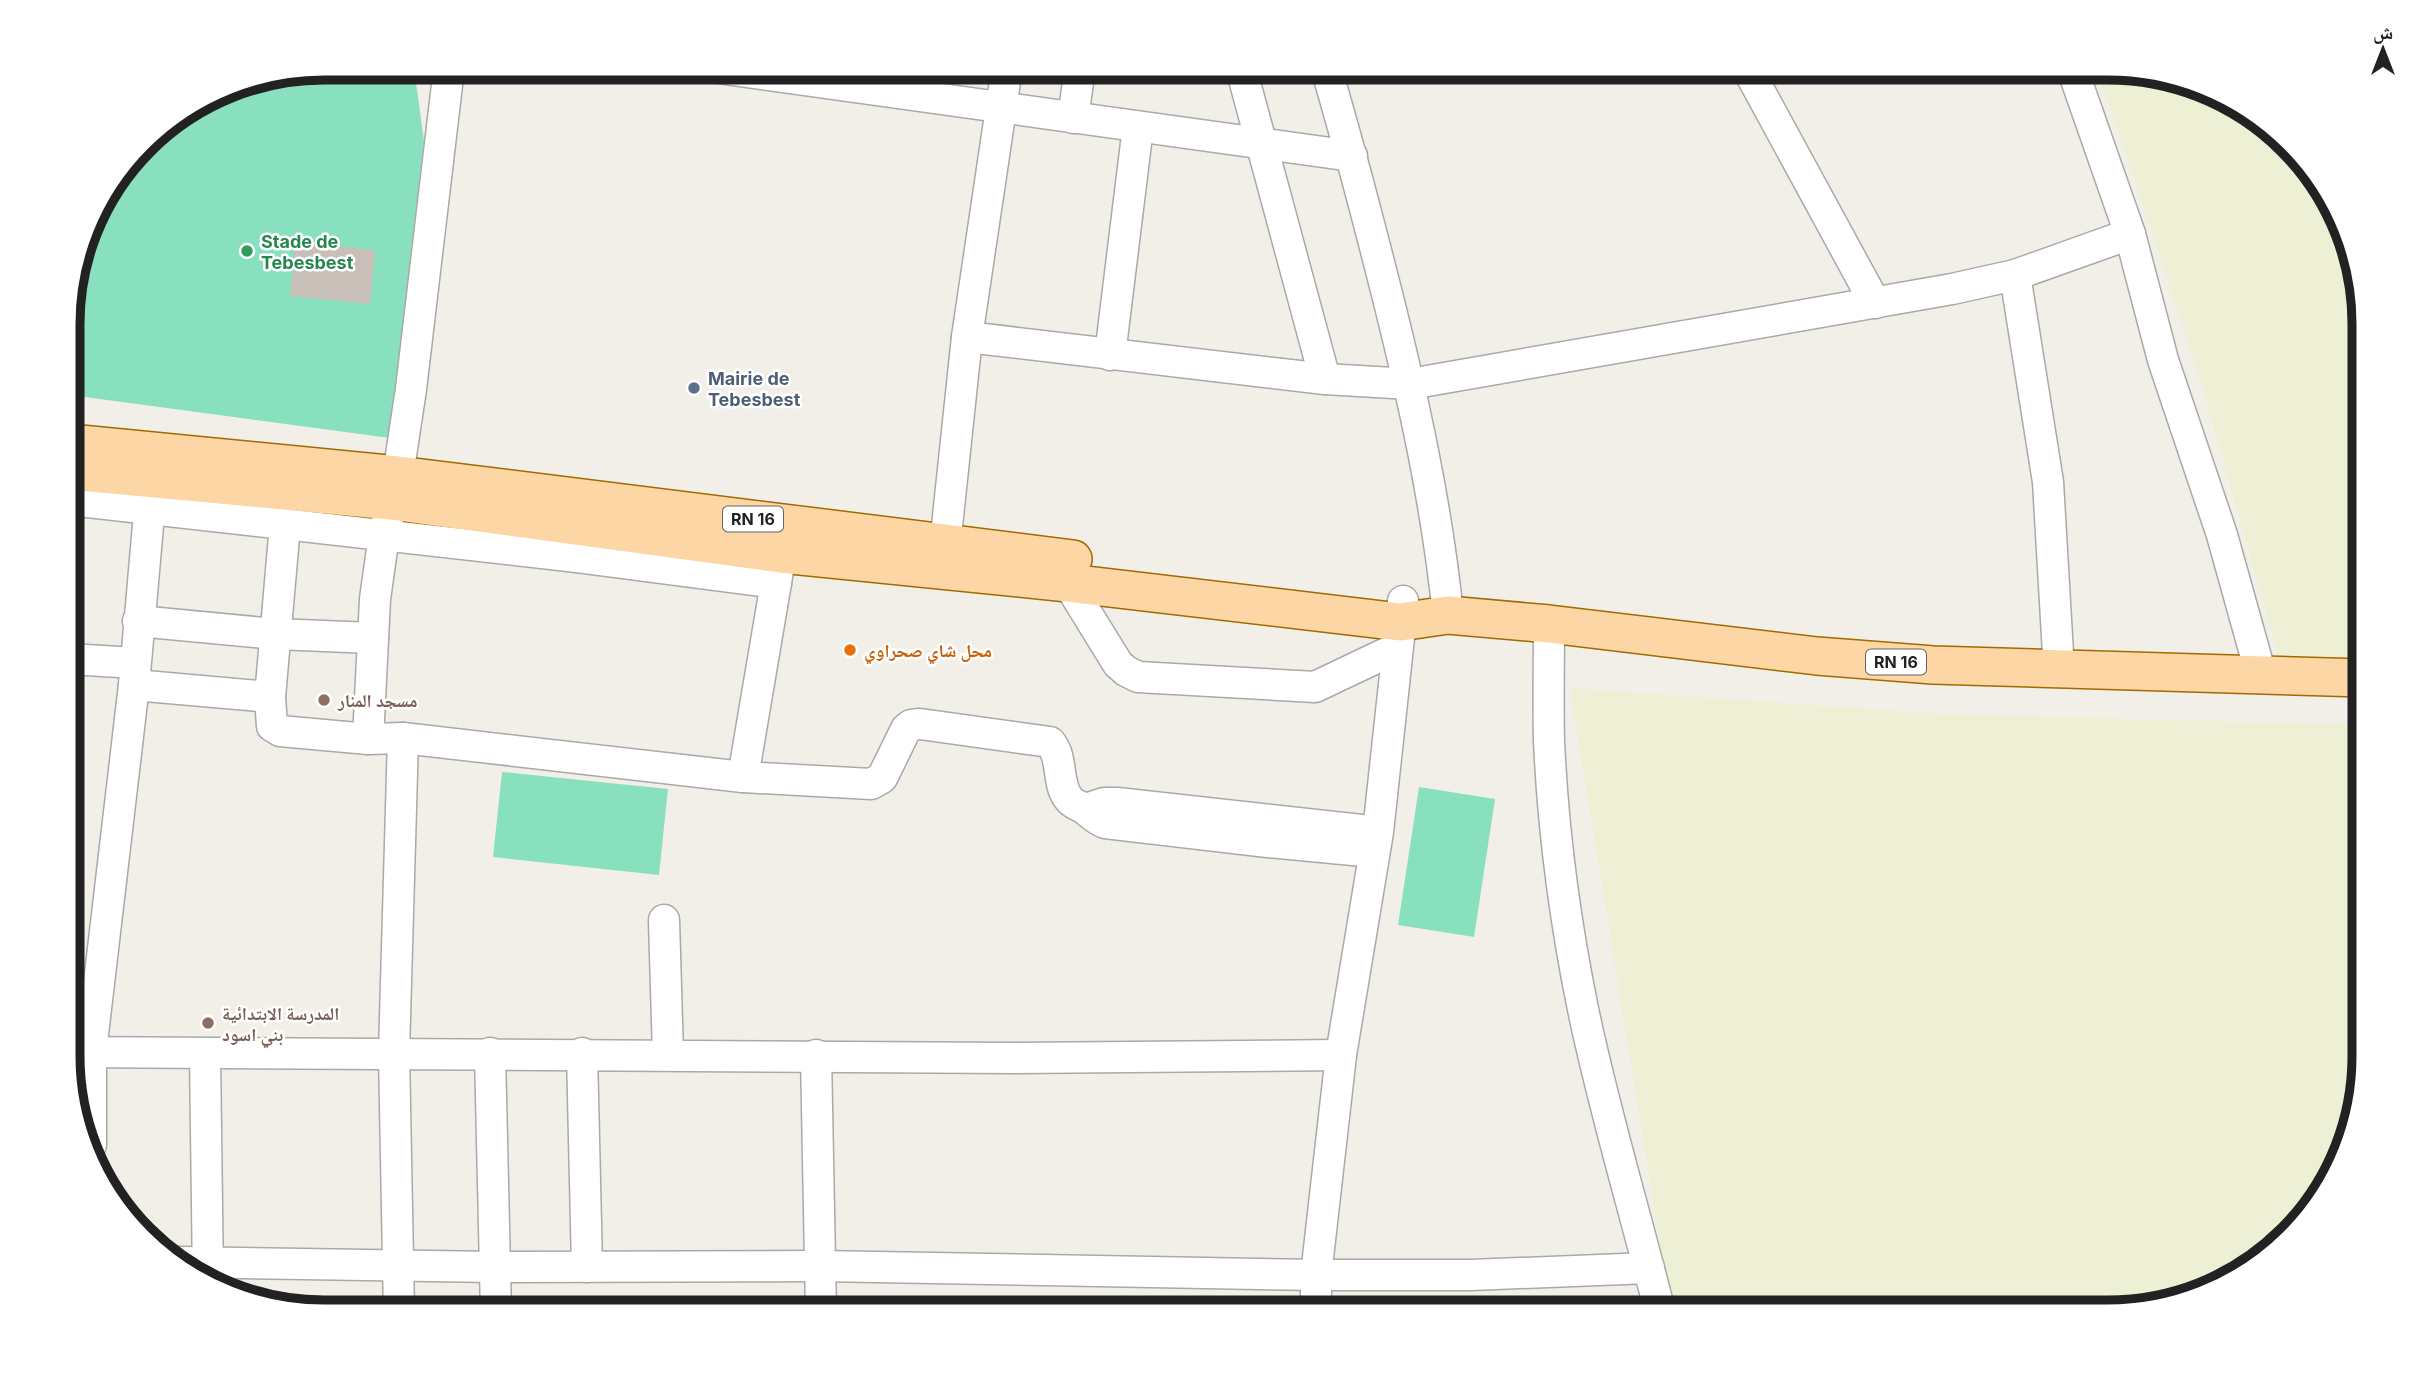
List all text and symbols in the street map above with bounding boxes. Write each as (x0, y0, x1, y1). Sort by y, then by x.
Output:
north arrow (2348, 14, 2418, 84)
text: ش (2373, 21, 2393, 44)
place label: Stade de Tebesbest (261, 231, 354, 273)
marker: Stade de Tebesbest (239, 243, 255, 259)
place label: Mairie de Tebesbest (708, 368, 801, 410)
marker: Mairie de Tebesbest (686, 380, 702, 396)
road number: RN 16 (723, 506, 783, 532)
place label: محل شاي صحراوي (864, 640, 992, 665)
marker: محل شاي صحراوي (842, 642, 858, 658)
road number: RN 16 (1866, 650, 1926, 674)
place label: مسجد المنار (337, 690, 418, 711)
marker: مسجد المنار (316, 692, 332, 708)
place label: المدرسة الابتدائية بني اسود (222, 1003, 339, 1049)
marker: المدرسة الابتدائية بني اسود (200, 1015, 216, 1031)

